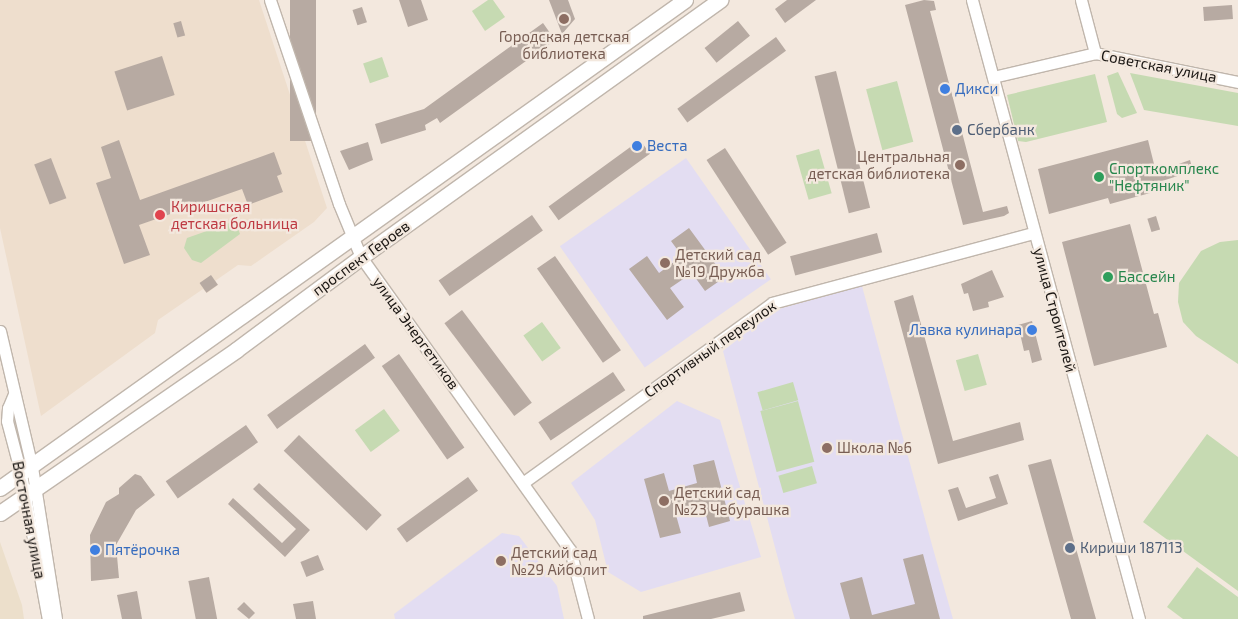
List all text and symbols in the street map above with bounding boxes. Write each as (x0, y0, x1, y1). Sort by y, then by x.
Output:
marker: Городская детская библиотека (558, 13, 570, 25)
place label: Городская детская библиотека (499, 27, 629, 62)
street label: Советская улица (1100, 46, 1218, 86)
place label: Дикси (955, 80, 998, 98)
marker: Дикси (939, 83, 951, 95)
place label: Сбербанк (967, 121, 1035, 139)
marker: Сбербанк (951, 124, 963, 136)
place label: Веста (647, 137, 687, 155)
marker: Веста (631, 140, 643, 152)
place label: Центральная детская библиотека (808, 147, 950, 182)
marker: Центральная детская библиотека (954, 159, 966, 171)
place label: Спорткомплекс "Нефтяник" (1109, 159, 1219, 194)
marker: Спорткомплекс "Нефтяник" (1093, 171, 1105, 183)
place label: Киришская детская больница (171, 197, 298, 232)
marker: Киришская детская больница (153, 208, 167, 222)
street label: проспект Героев (309, 217, 413, 299)
place label: Детский сад №19 Дружба (675, 245, 765, 280)
street label: улица Строителей (1030, 246, 1080, 374)
marker: Детский сад №19 Дружба (659, 257, 671, 269)
place label: Бассейн (1118, 268, 1175, 286)
marker: Бассейн (1102, 271, 1114, 283)
street label: улица Энергетиков (369, 273, 463, 393)
street label: Спортивный переулок (641, 297, 779, 401)
place label: Лавка кулинара (909, 321, 1022, 339)
marker: Лавка кулинара (1026, 324, 1038, 336)
place label: Школа №6 (837, 439, 912, 457)
marker: Школа №6 (821, 442, 833, 454)
street label: Восточная улица (9, 460, 49, 580)
place label: Детский сад №23 Чебурашка (674, 483, 790, 518)
marker: Детский сад №23 Чебурашка (658, 495, 670, 507)
place label: Кириши 187113 (1080, 539, 1183, 557)
place label: Пятёрочка (105, 541, 180, 559)
marker: Кириши 187113 (1064, 542, 1076, 554)
place label: Детский сад №29 Айболит (511, 543, 607, 578)
marker: Пятёрочка (89, 544, 101, 556)
marker: Детский сад №29 Айболит (495, 555, 507, 567)

